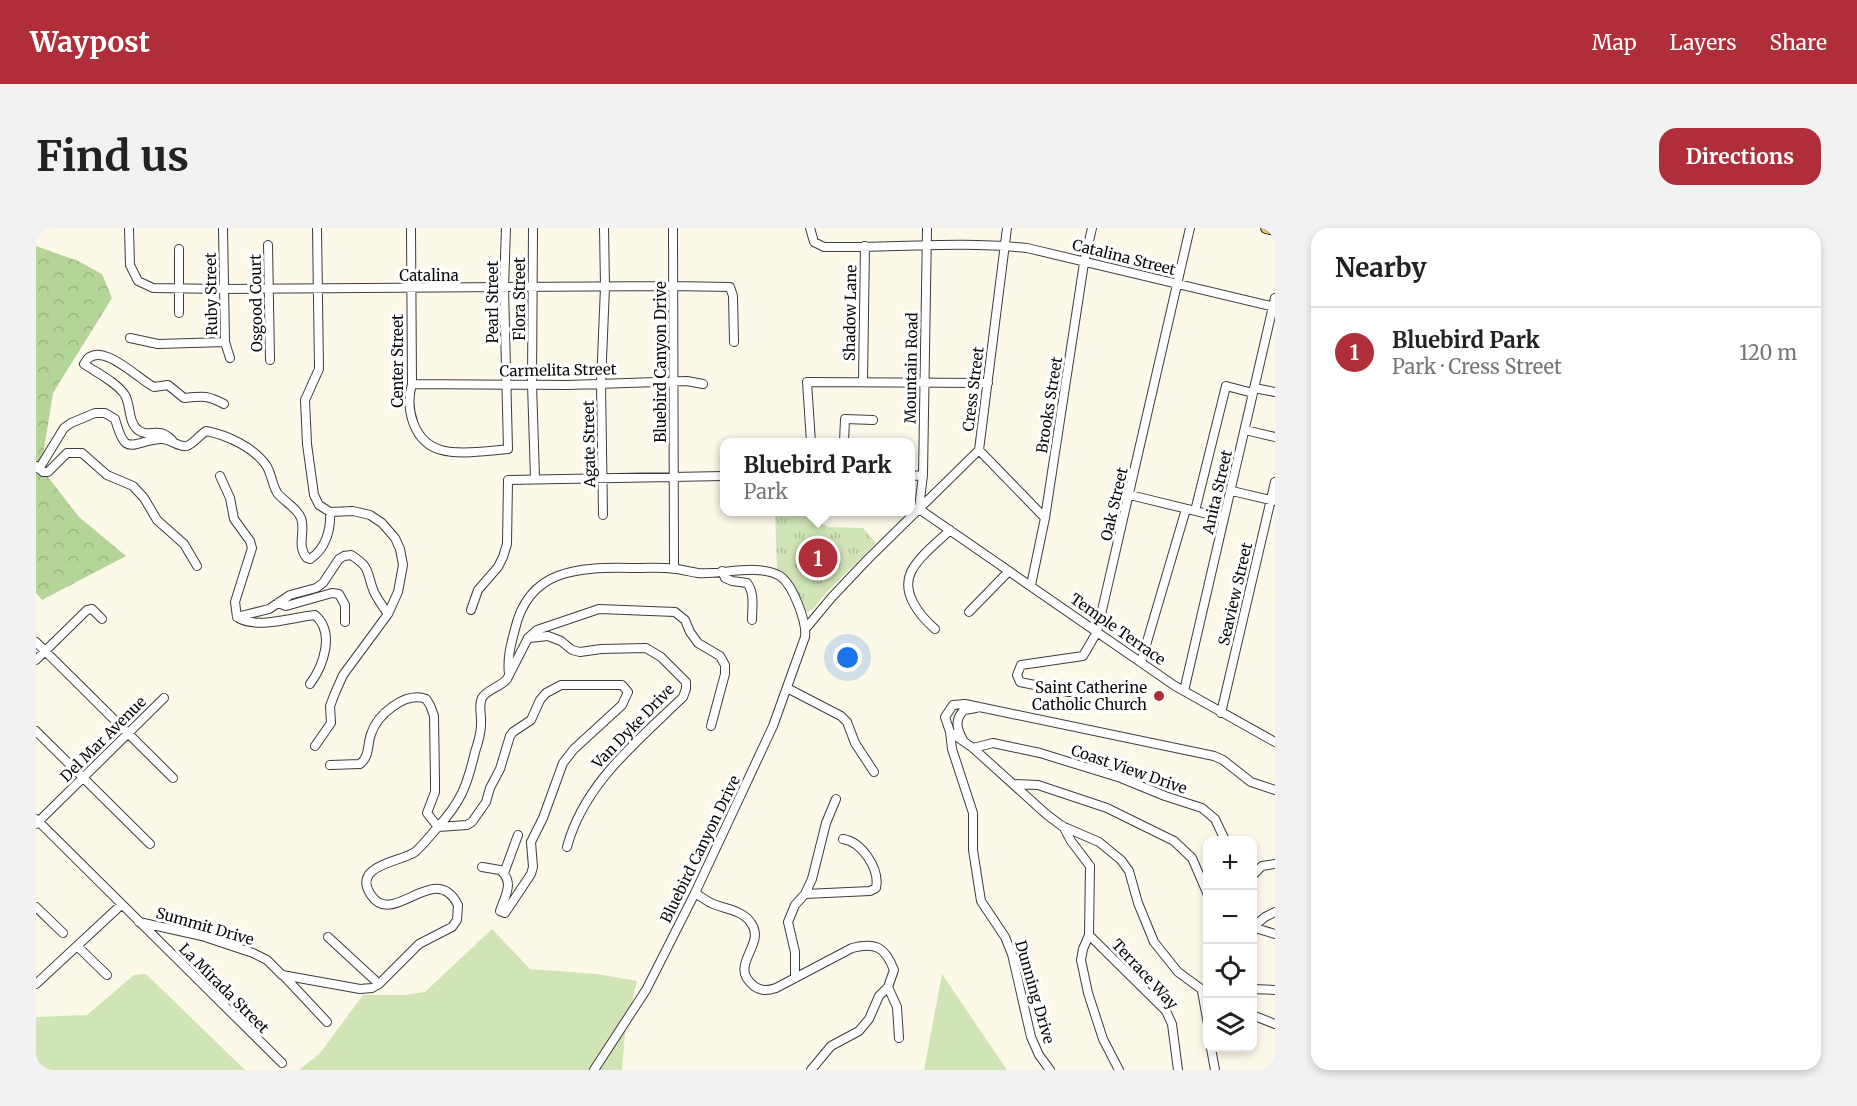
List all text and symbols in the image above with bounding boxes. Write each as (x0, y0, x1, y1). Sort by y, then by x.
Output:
text: Waypost (30, 24, 150, 60)
text: Map (1592, 29, 1637, 56)
text: Layers (1670, 29, 1737, 56)
text: Share (1770, 29, 1827, 56)
button: Directions (1659, 128, 1821, 185)
text: Find us (36, 130, 189, 182)
street label: Catalina Street (1070, 235, 1178, 279)
text: Nearby (1335, 251, 1427, 284)
street label: Ruby Street (201, 252, 221, 336)
street label: Osgood Court (246, 254, 266, 352)
street label: Flora Street (510, 257, 529, 341)
street label: Pearl Street (483, 260, 502, 343)
street label: Shadow Lane (840, 264, 860, 361)
street label: Catalina (399, 266, 459, 285)
street label: Bluebird Canyon Drive (651, 281, 670, 443)
street label: Mountain Road (901, 312, 921, 424)
street label: Center Street (388, 314, 407, 408)
text: Bluebird Park (1392, 326, 1540, 354)
text: 1 (1350, 340, 1359, 365)
text: 120 m (1739, 340, 1797, 365)
street label: Cress Street (958, 345, 988, 432)
text: Park · Cress Street (1392, 354, 1562, 379)
street label: Brooks Street (1032, 355, 1066, 455)
street label: Carmelita Street (499, 359, 617, 381)
street label: Agate Street (579, 400, 599, 489)
popup (720, 438, 915, 516)
street label: Anita Street (1198, 448, 1236, 537)
text: Bluebird Park (744, 451, 891, 479)
street label: Oak Street (1096, 465, 1132, 543)
text: Park (744, 479, 788, 504)
pin: 1 (798, 536, 838, 580)
street label: Seaview Street (1214, 540, 1256, 647)
street label: Temple Terrace (1067, 589, 1169, 669)
your location (833, 643, 862, 672)
place label: Saint Catherine Catholic Church (1032, 678, 1147, 714)
street label: Van Dyke Drive (587, 680, 678, 773)
marker: Saint Catherine Catholic Church (1152, 689, 1166, 703)
street label: Del Mar Avenue (56, 692, 150, 786)
street label: Coast View Drive (1069, 740, 1190, 798)
street label: Bluebird Canyon Drive (656, 772, 744, 926)
map controls (1203, 836, 1257, 1052)
button: + (1203, 836, 1257, 890)
button: − (1203, 890, 1257, 944)
street label: Summit Drive (154, 903, 256, 949)
street label: Terrace Way (1108, 935, 1182, 1013)
street label: Dunning Drive (1011, 938, 1059, 1046)
street label: La Mirada Street (175, 939, 273, 1037)
button: locate (1203, 944, 1257, 998)
button: layers (1203, 998, 1257, 1052)

